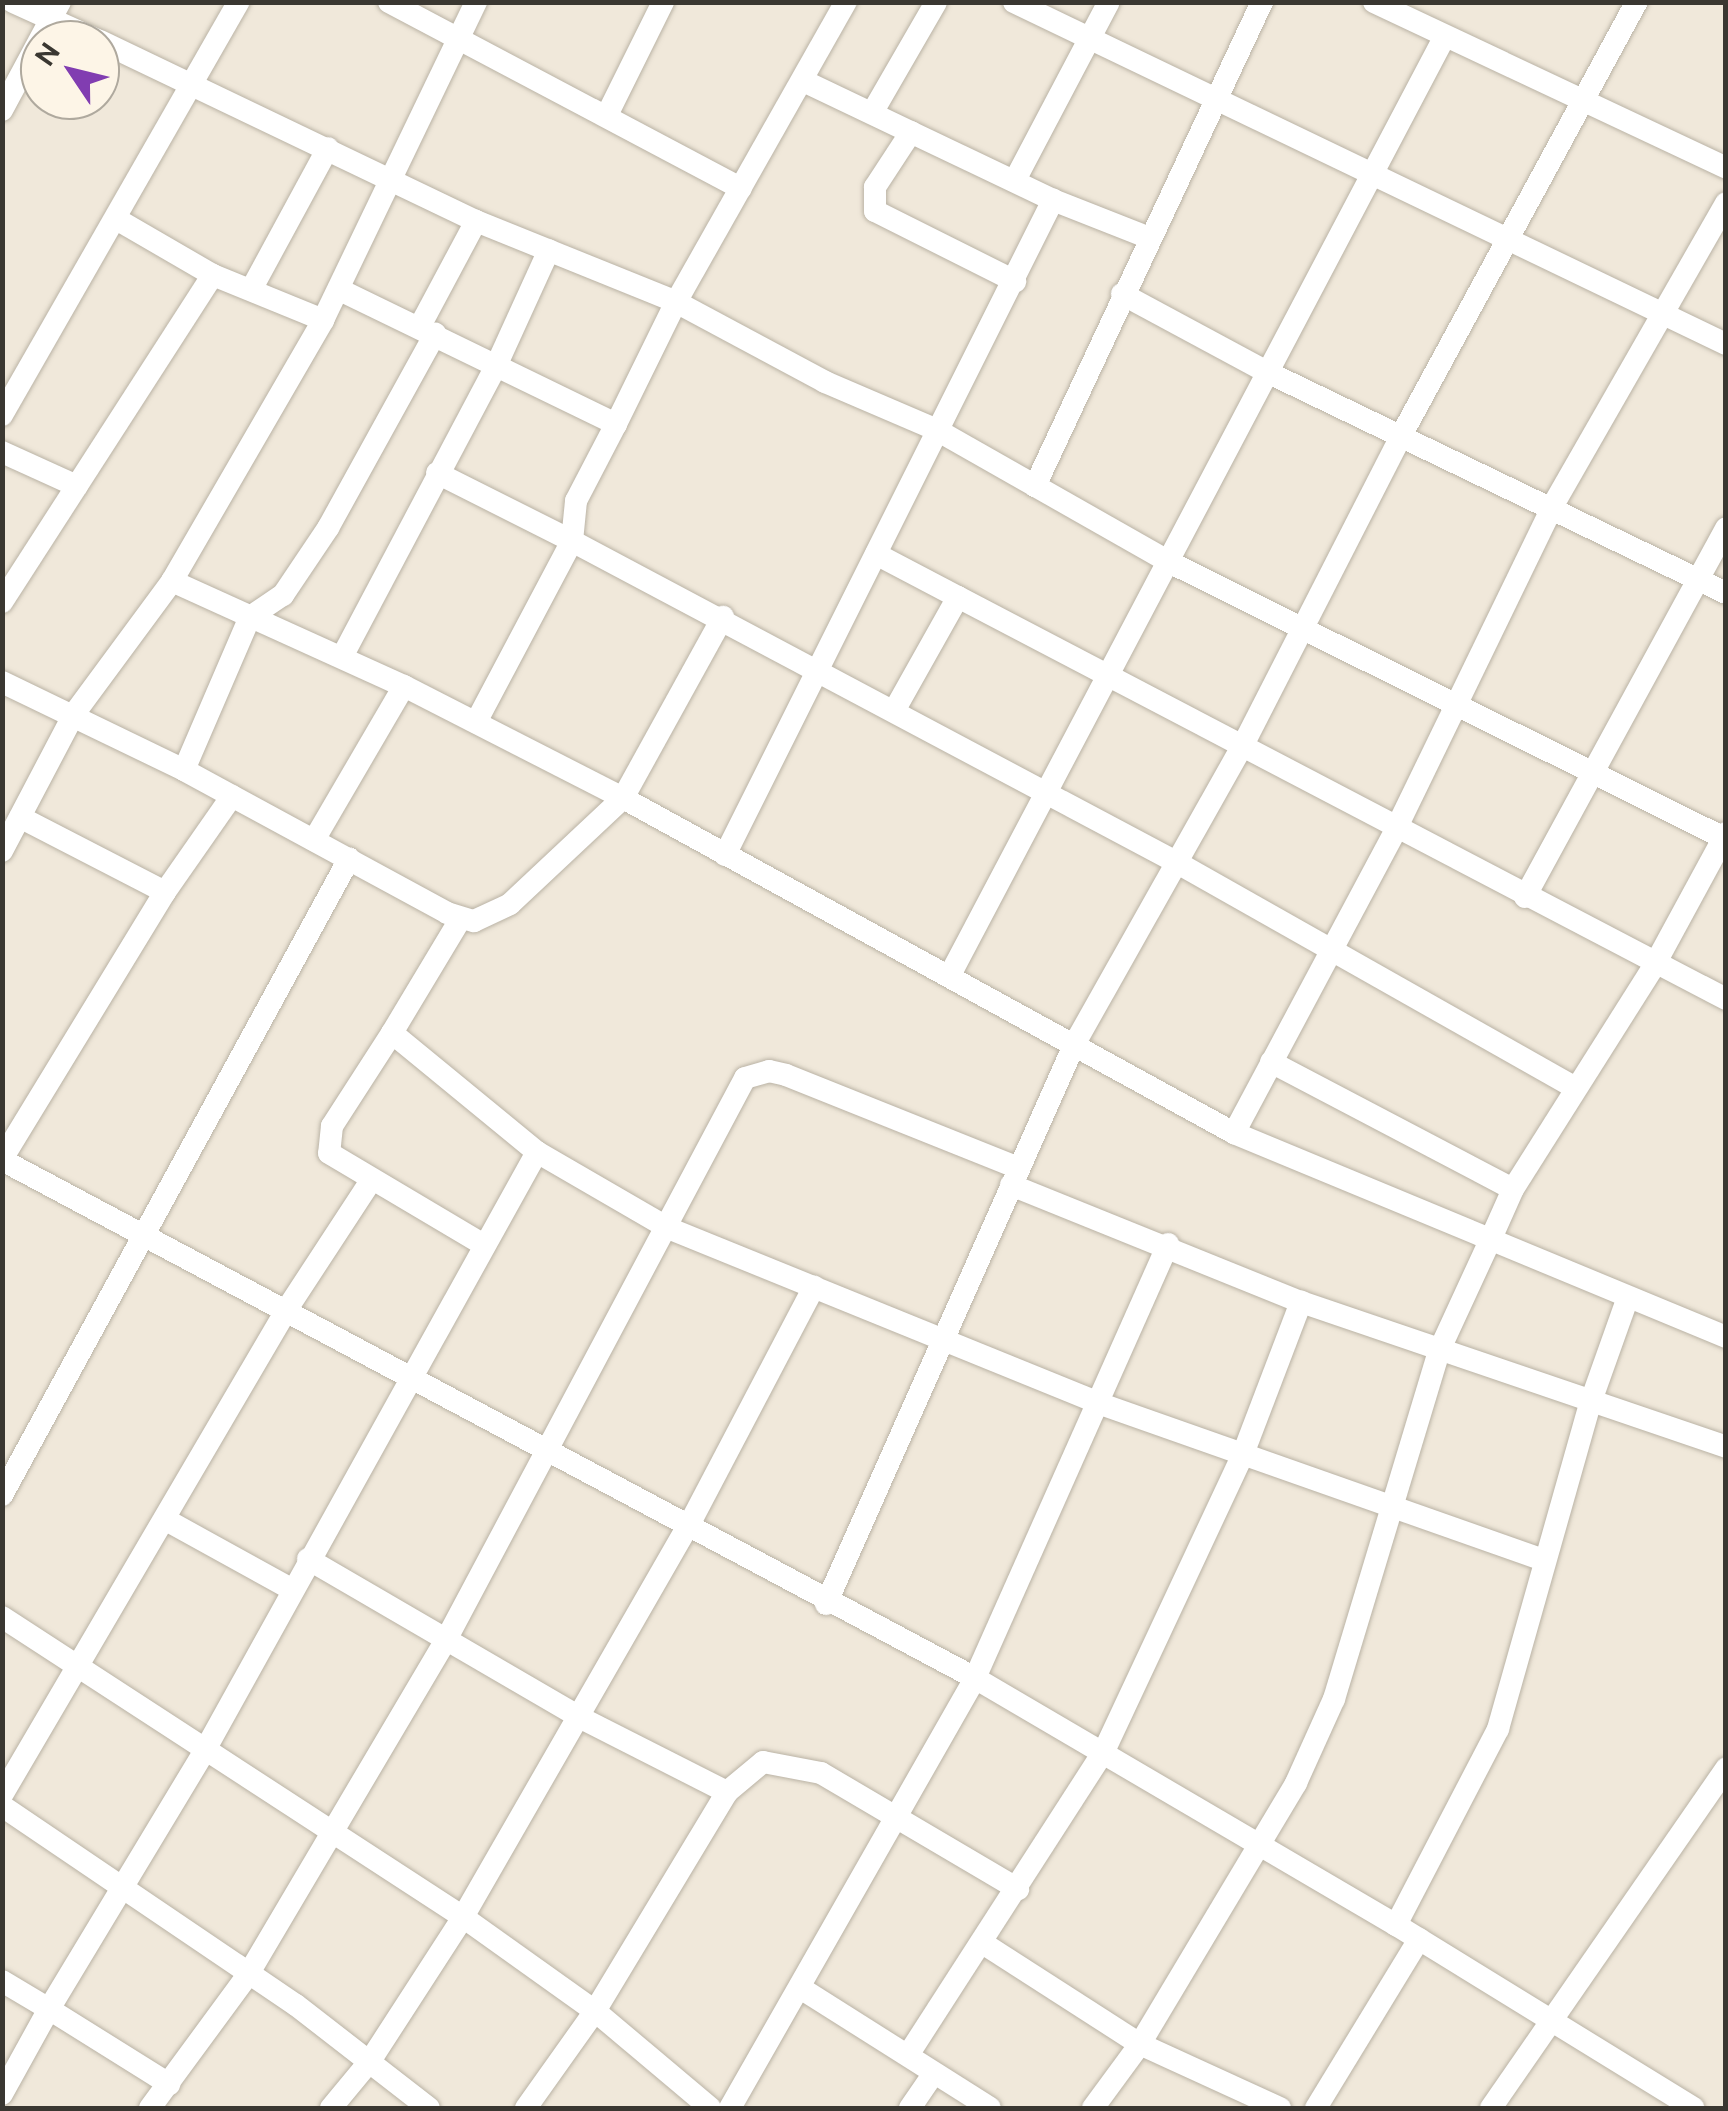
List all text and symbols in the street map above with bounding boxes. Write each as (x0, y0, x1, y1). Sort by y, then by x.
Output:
north arrow (20, 20, 120, 120)
text: N (28, 36, 65, 71)

